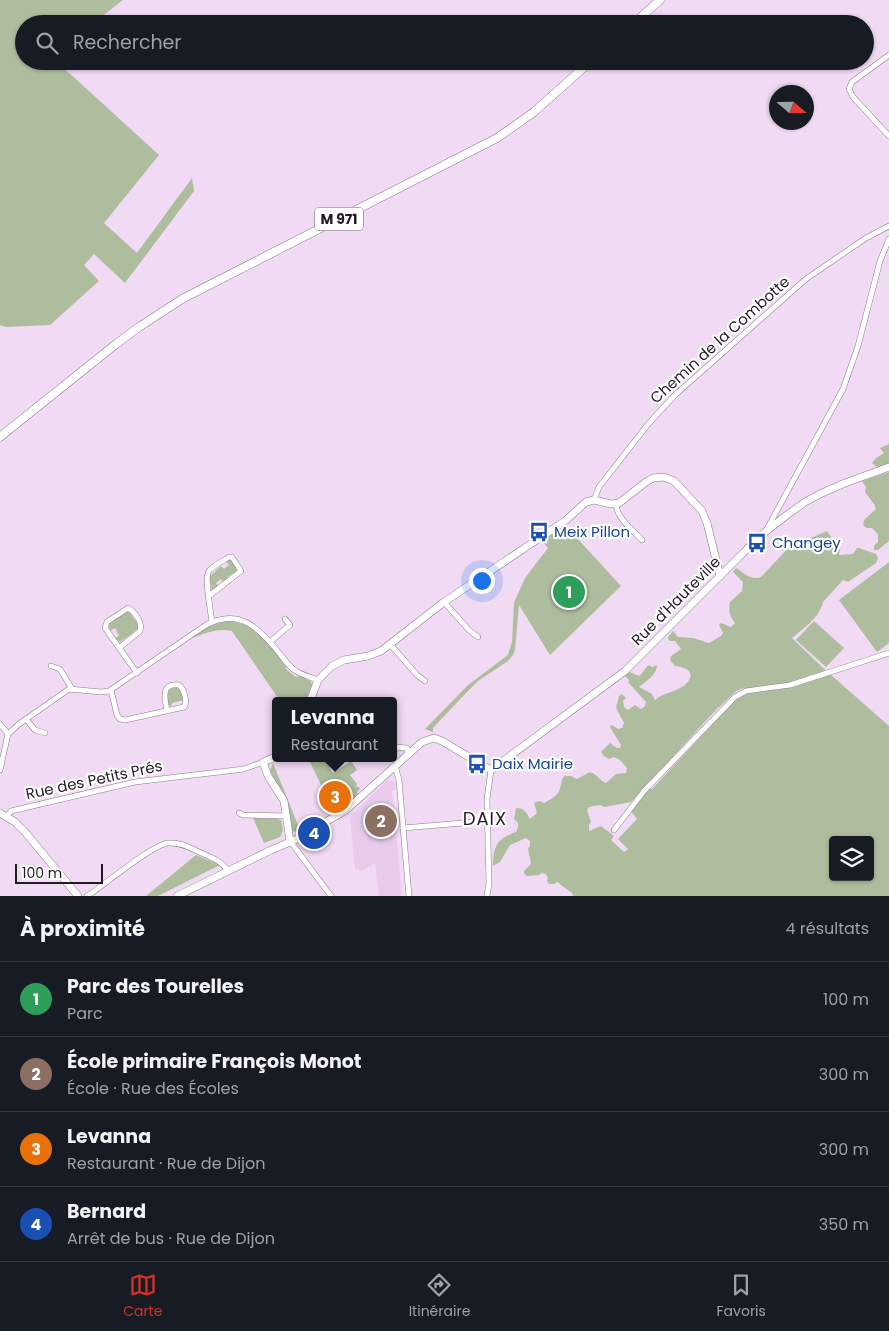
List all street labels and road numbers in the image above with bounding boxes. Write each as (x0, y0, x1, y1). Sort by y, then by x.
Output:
road number: M 971 (315, 208, 363, 230)
street label: Chemin de la Combotte (645, 271, 794, 408)
street label: Rue d'Hauteville (626, 551, 725, 650)
street label: Rue des Petits Prés (24, 755, 164, 804)

